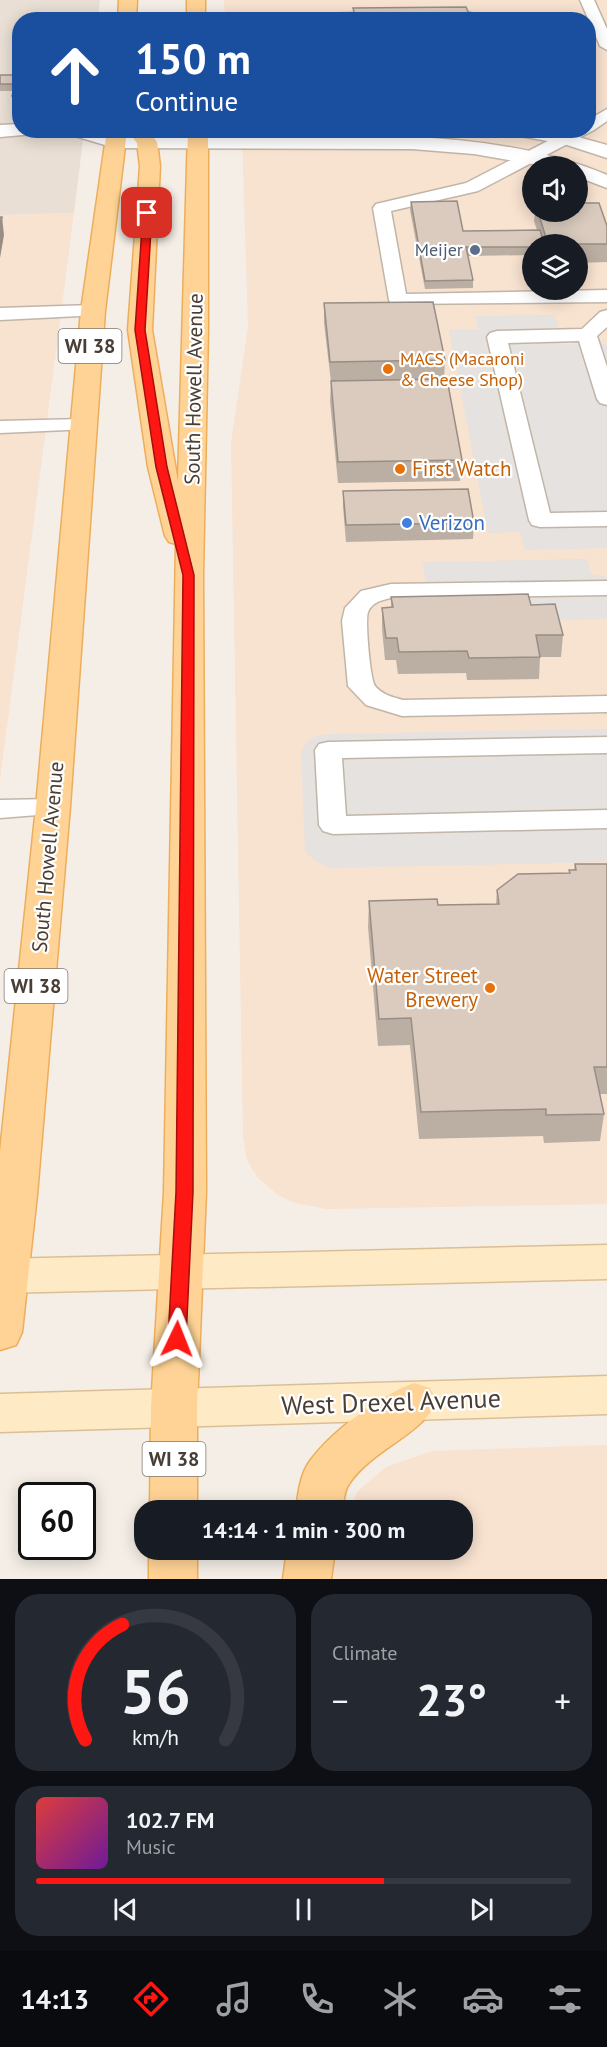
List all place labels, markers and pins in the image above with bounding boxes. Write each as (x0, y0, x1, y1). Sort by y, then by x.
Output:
pin (121, 187, 172, 238)
place label: Meijer (415, 238, 463, 261)
marker: Meijer (468, 243, 482, 257)
place label: MACS (Macaroni & Cheese Shop) (400, 347, 525, 391)
marker: MACS (Macaroni & Cheese Shop) (381, 362, 395, 376)
place label: First Watch (412, 455, 512, 482)
marker: First Watch (393, 462, 407, 476)
place label: Verizon (418, 509, 485, 536)
marker: Verizon (400, 516, 414, 530)
place label: Water Street Brewery (367, 962, 478, 1013)
marker: Water Street Brewery (483, 981, 497, 995)

